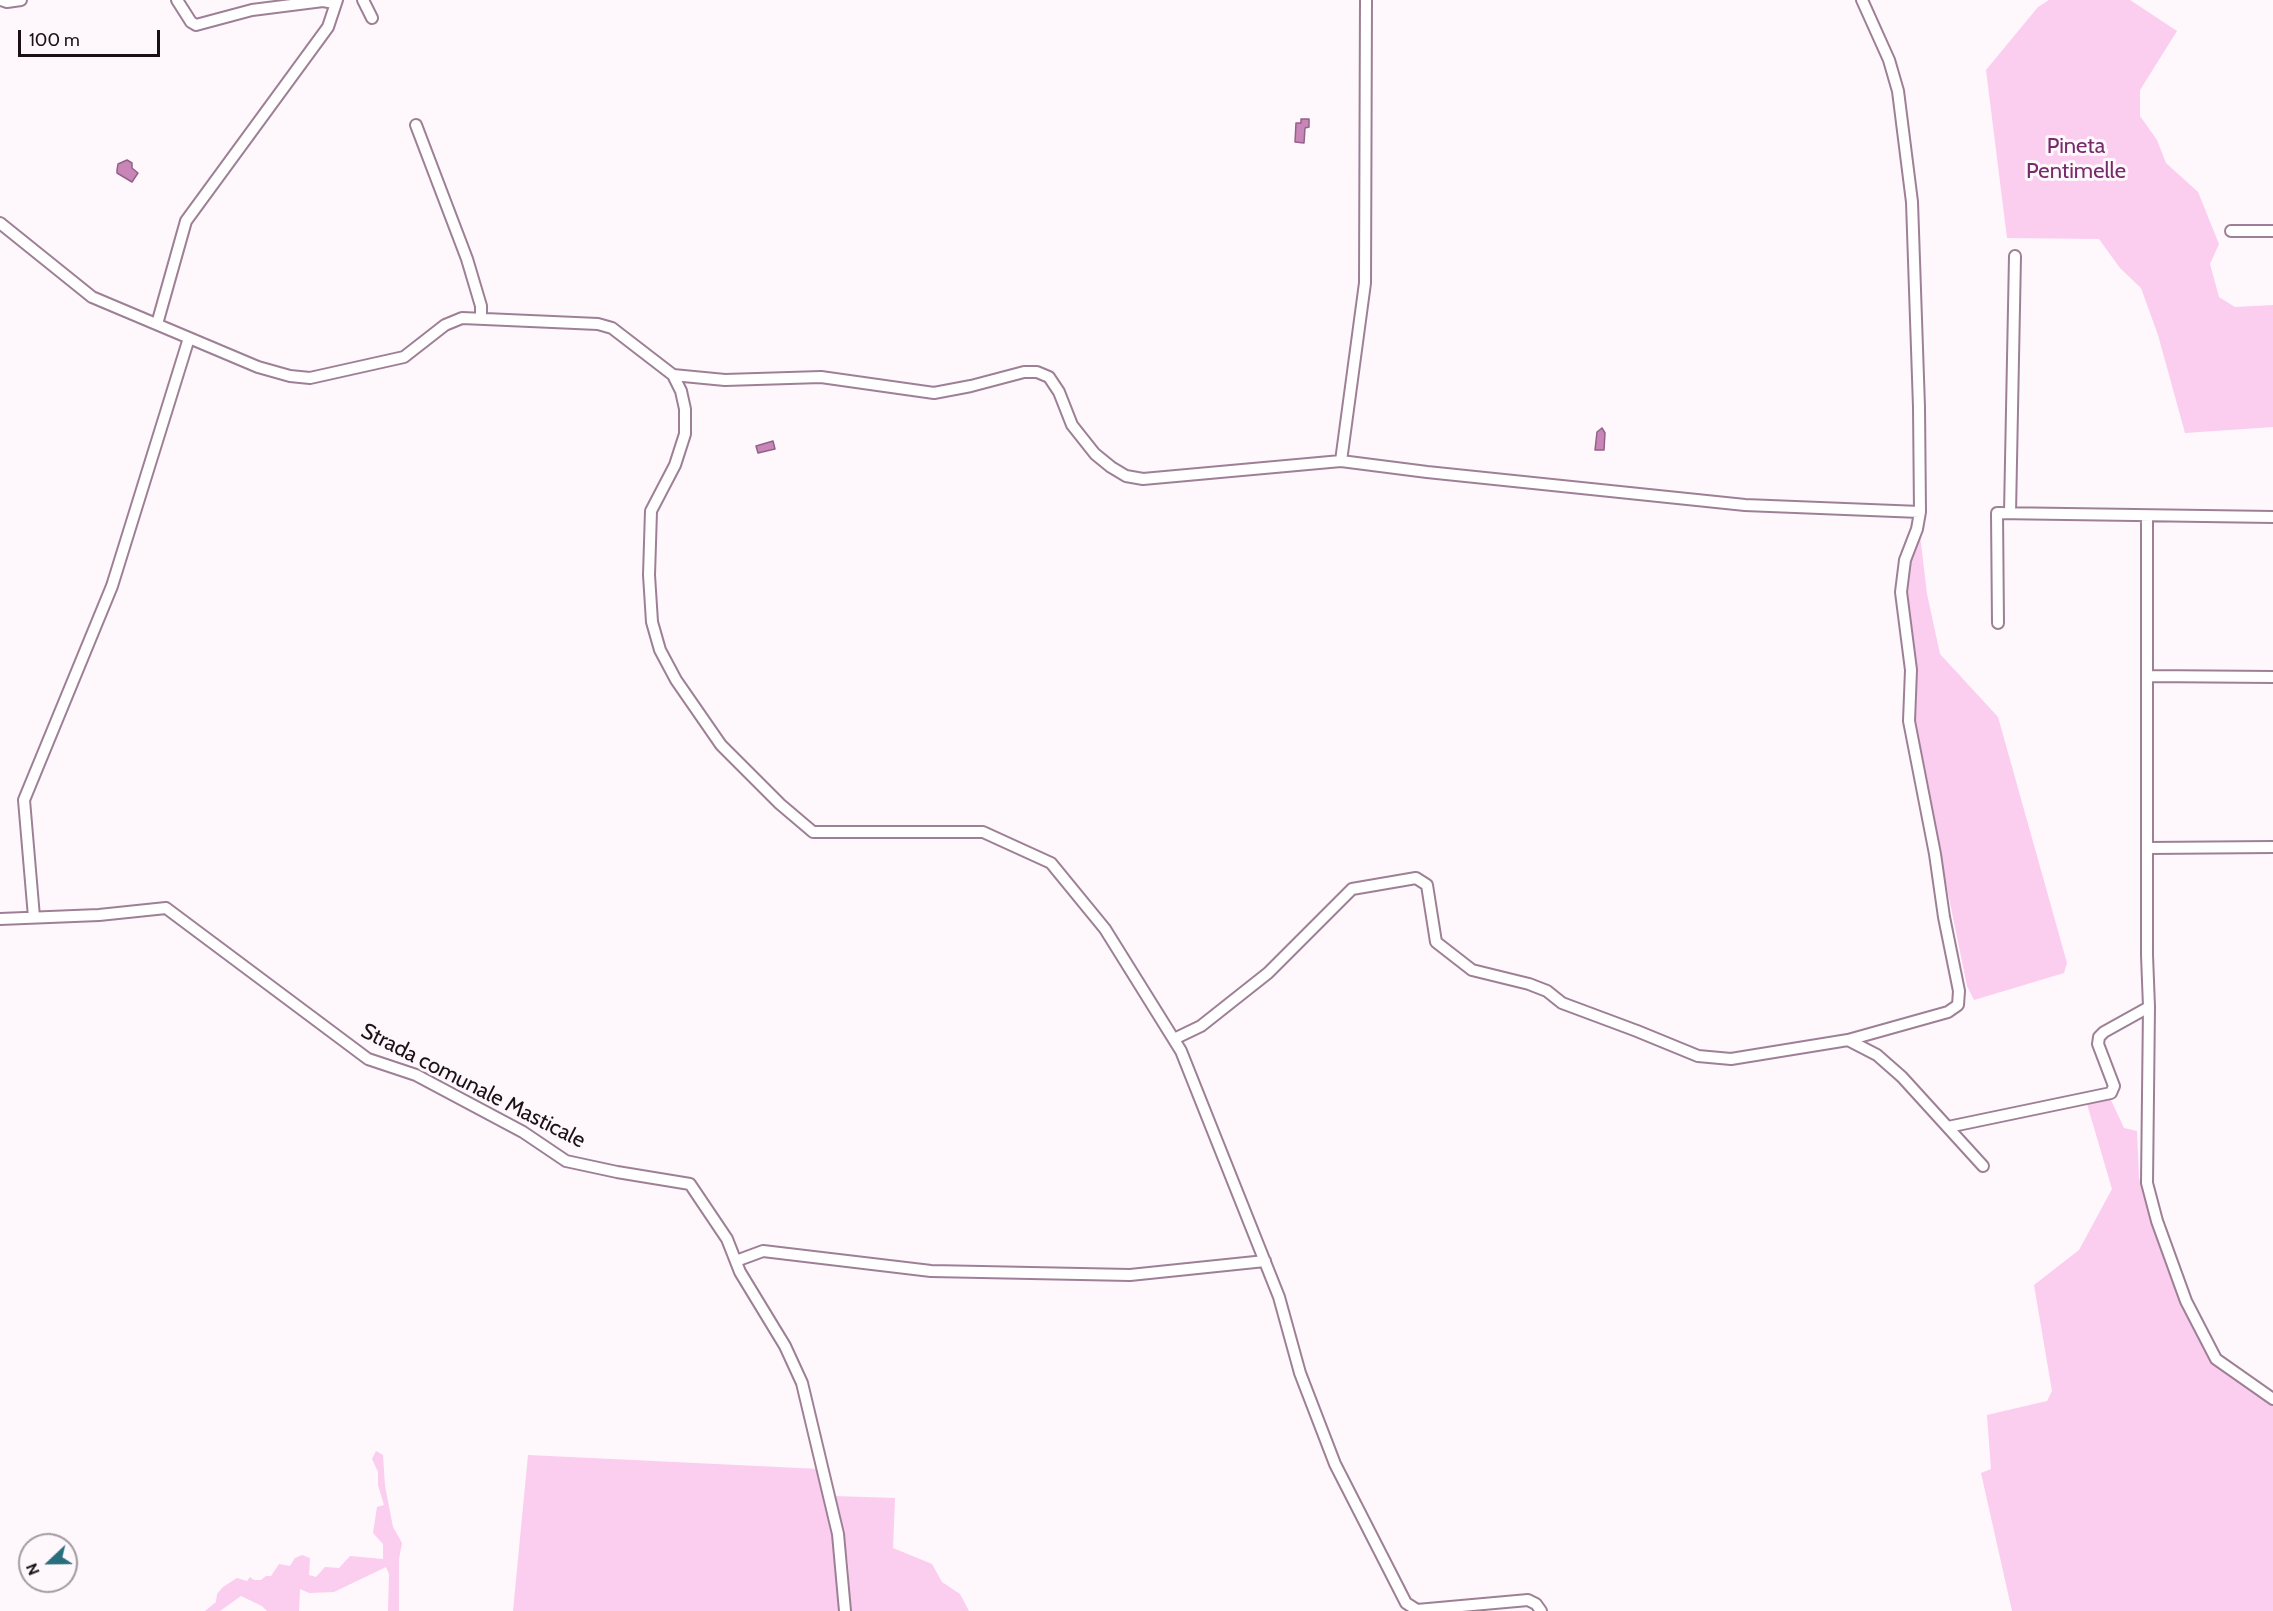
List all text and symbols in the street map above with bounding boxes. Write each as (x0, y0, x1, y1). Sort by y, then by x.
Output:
scale bar (21, 18, 164, 56)
text: 100 m (29, 29, 80, 51)
park label: Pineta Pentimelle (2026, 134, 2126, 186)
street label: Strada comunale Masticale (356, 1018, 590, 1154)
north arrow (18, 1533, 78, 1593)
text: N (22, 1560, 44, 1578)

